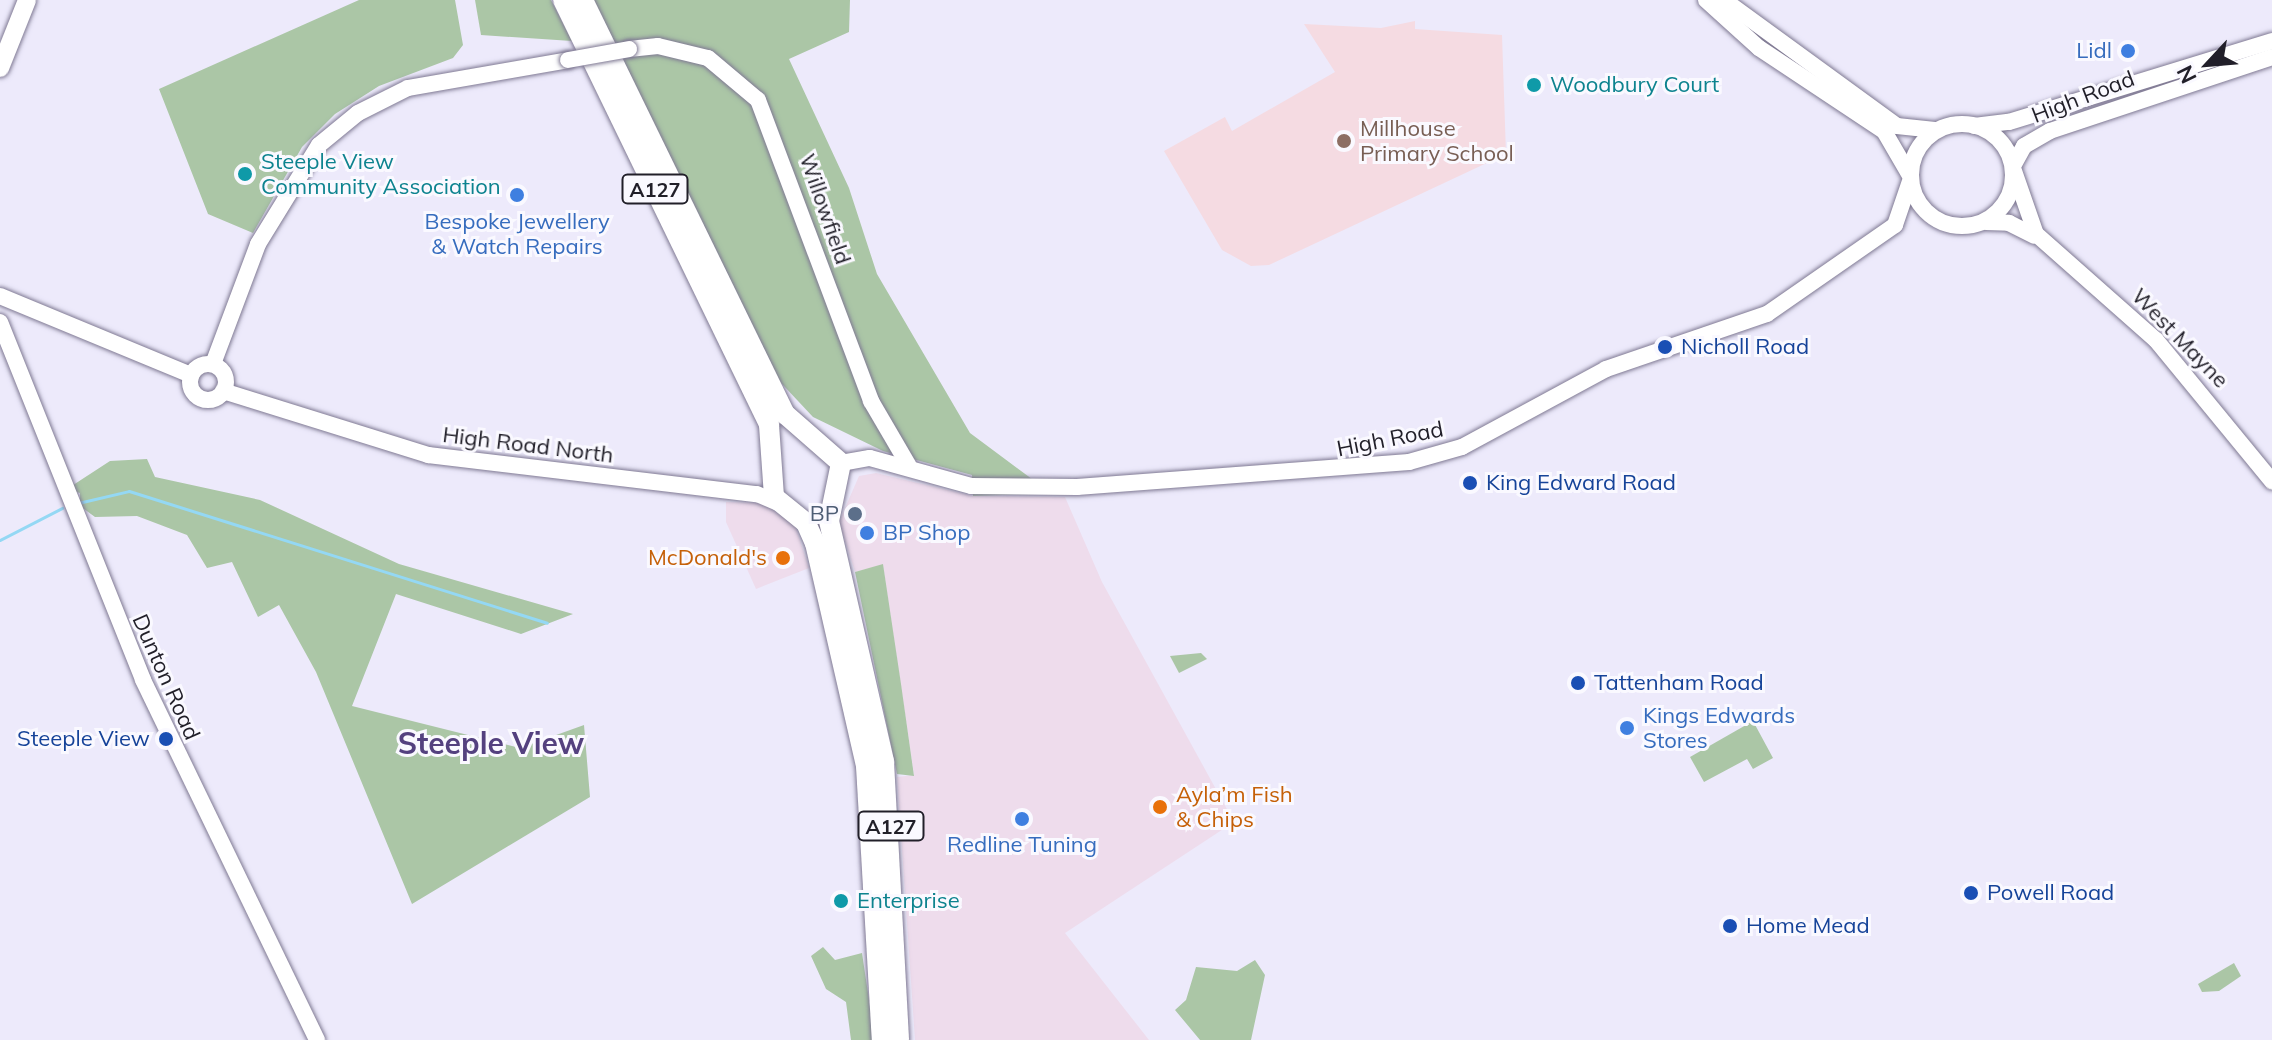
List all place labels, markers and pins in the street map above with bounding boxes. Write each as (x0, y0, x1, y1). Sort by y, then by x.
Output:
place label: Lidl (2076, 38, 2112, 64)
marker: Lidl (2119, 42, 2137, 60)
place label: Woodbury Court (1550, 72, 1719, 98)
marker: Woodbury Court (1525, 76, 1543, 94)
place label: Millhouse Primary School (1360, 115, 1514, 166)
marker: Millhouse Primary School (1335, 132, 1353, 150)
place label: Steeple View Community Association (261, 148, 501, 200)
marker: Steeple View Community Association (236, 165, 254, 183)
marker: Bespoke Jewellery & Watch Repairs (508, 186, 526, 204)
place label: Bespoke Jewellery & Watch Repairs (424, 208, 610, 260)
place label: Nicholl Road (1681, 334, 1809, 360)
marker: Nicholl Road (1656, 338, 1674, 356)
place label: King Edward Road (1486, 470, 1676, 496)
marker: King Edward Road (1461, 474, 1479, 492)
place label: BP (810, 501, 839, 527)
marker: BP (846, 505, 864, 523)
place label: BP Shop (883, 520, 970, 546)
marker: BP Shop (858, 524, 876, 542)
place label: McDonald's (648, 545, 767, 571)
marker: McDonald's (774, 549, 792, 567)
place label: Tattenham Road (1594, 670, 1764, 696)
marker: Tattenham Road (1569, 674, 1587, 692)
place label: Kings Edwards Stores (1643, 702, 1795, 754)
marker: Kings Edwards Stores (1618, 719, 1636, 737)
place label: Steeple View (17, 726, 150, 752)
marker: Steeple View (157, 730, 175, 748)
place label: Ayla’m Fish & Chips (1176, 781, 1293, 832)
marker: Ayla’m Fish & Chips (1151, 798, 1169, 816)
marker: Redline Tuning (1013, 810, 1031, 828)
place label: Redline Tuning (947, 832, 1097, 858)
place label: Powell Road (1987, 880, 2114, 906)
marker: Powell Road (1962, 884, 1980, 902)
place label: Enterprise (857, 888, 960, 914)
marker: Enterprise (832, 892, 850, 910)
place label: Home Mead (1746, 913, 1870, 939)
marker: Home Mead (1721, 917, 1739, 935)

